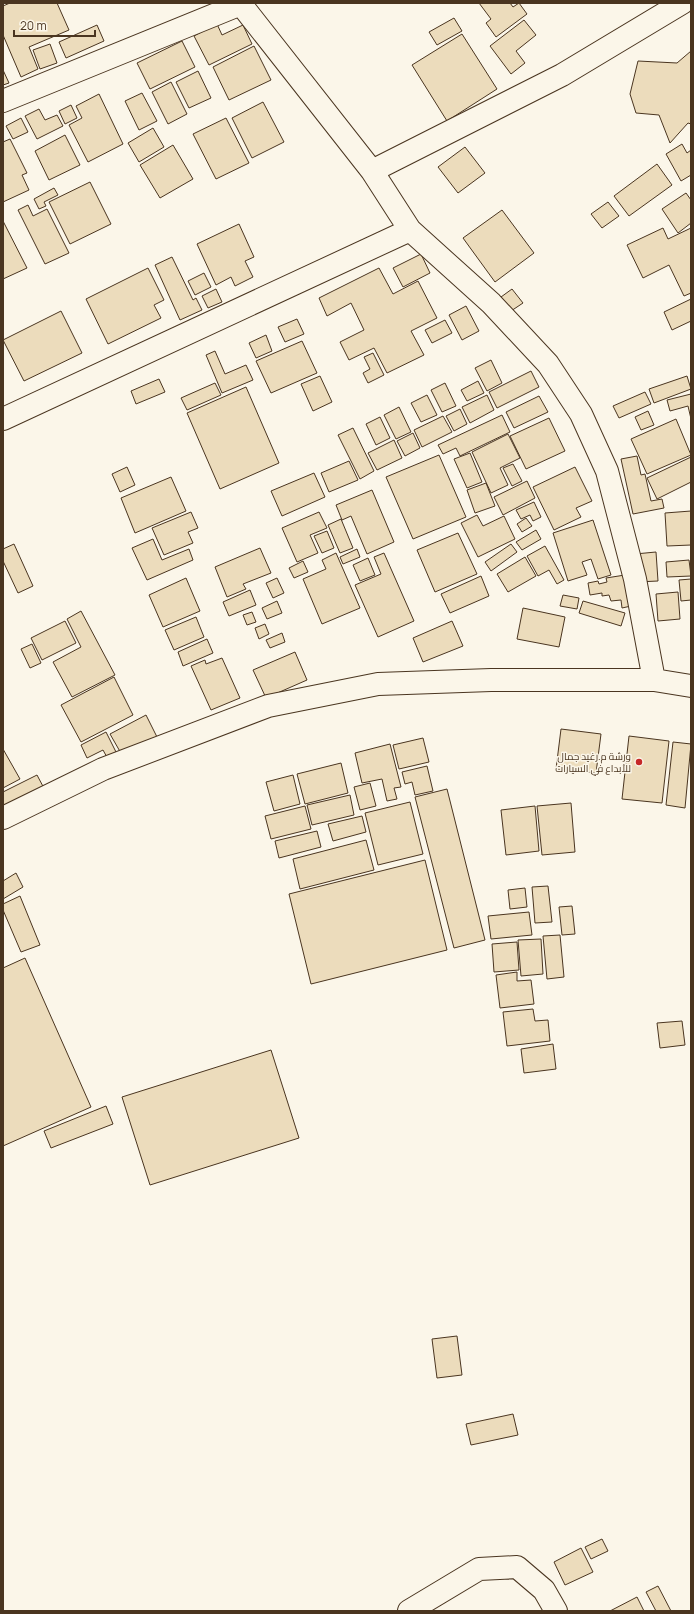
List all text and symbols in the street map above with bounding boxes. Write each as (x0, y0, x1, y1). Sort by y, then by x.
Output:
scale bar (14, 12, 95, 38)
text: 20 m (20, 17, 47, 34)
place label: ورشة م.رغيد جمال للأبداع في السيارات (555, 749, 631, 776)
marker: ورشة م.رغيد جمال للأبداع في السيارات (634, 757, 644, 767)

